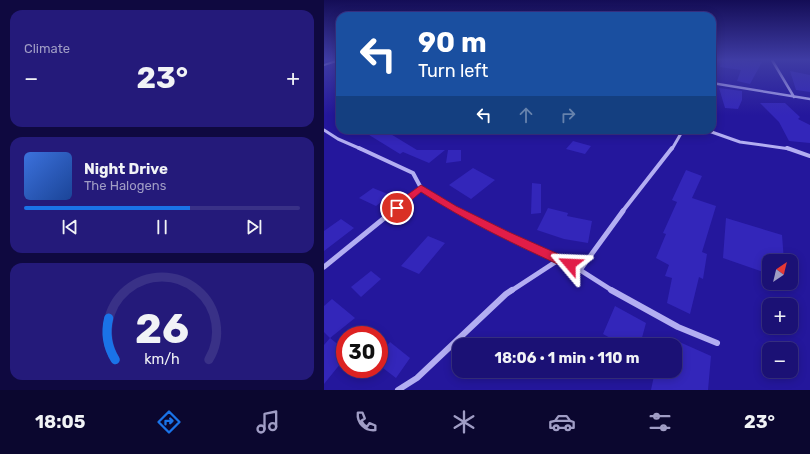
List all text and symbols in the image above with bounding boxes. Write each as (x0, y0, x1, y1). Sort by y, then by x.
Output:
text: 90 m (418, 26, 487, 59)
icon: left (352, 28, 404, 80)
text: Climate (24, 41, 70, 56)
text: 23° (136, 60, 188, 96)
text: Turn left (418, 60, 488, 82)
text: − (24, 65, 38, 92)
text: + (286, 65, 300, 92)
icon: left (473, 104, 495, 126)
icon: ahead (515, 104, 537, 126)
icon: right (557, 104, 579, 126)
text: Night Drive (84, 160, 168, 178)
text: The Halogens (84, 178, 166, 193)
pin (380, 191, 414, 225)
icon: arrive (386, 197, 408, 219)
icon: previous (59, 216, 81, 238)
icon: pause (151, 216, 173, 238)
icon: next (243, 216, 265, 238)
position arrow (549, 243, 591, 285)
north arrow (762, 254, 798, 290)
map controls (762, 254, 798, 378)
button: + (762, 298, 798, 334)
text: 26 (135, 303, 189, 352)
speed limit sign: 30 (336, 326, 388, 378)
button: − (762, 342, 798, 378)
text: 18:06 · 1 min · 110 m (494, 349, 640, 367)
text: km/h (144, 350, 180, 367)
icon: directions (155, 408, 183, 436)
icon: music (254, 408, 282, 436)
icon: phone (352, 408, 380, 436)
icon: climate (450, 408, 478, 436)
icon: car (548, 408, 576, 436)
icon: filters (646, 408, 674, 436)
text: 18:05 (35, 411, 85, 433)
text: 23° (744, 411, 775, 433)

